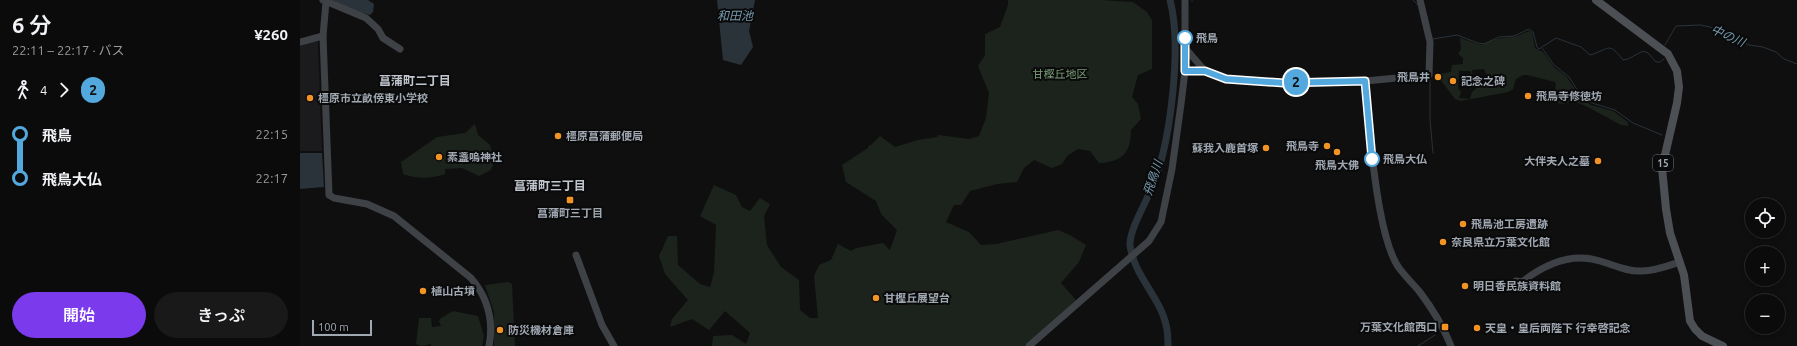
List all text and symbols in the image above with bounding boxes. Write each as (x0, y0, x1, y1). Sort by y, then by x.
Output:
water label: 和田池 (717, 9, 754, 22)
text: 6 分 (12, 12, 52, 37)
water label: 中の川 (1709, 22, 1749, 50)
text: ¥260 (254, 26, 288, 43)
marker: 飛鳥 (1177, 30, 1193, 46)
place label: 飛鳥 (1196, 32, 1218, 44)
text: 22:11 – 22:17 · バス (12, 43, 125, 57)
park label: 甘樫丘地区 (1033, 68, 1088, 80)
line badge: 2 (1283, 69, 1309, 95)
place label: 飛鳥井 (1397, 71, 1430, 83)
marker: 飛鳥井 (1433, 72, 1443, 82)
district label: 菖蒲町二丁目 (379, 74, 451, 87)
text: 2 (1292, 74, 1300, 90)
place label: 記念之碑 (1461, 75, 1505, 87)
marker: 記念之碑 (1448, 76, 1458, 86)
icon: walk (12, 79, 34, 101)
icon: forward (53, 79, 75, 101)
text: 2 (89, 82, 97, 98)
text: 4 (40, 83, 47, 97)
place label: 飛鳥寺修徳坊 (1536, 90, 1602, 102)
marker: 飛鳥寺修徳坊 (1523, 91, 1533, 101)
place label: 橿原市立畝傍東小学校 (318, 92, 428, 104)
marker: 橿原市立畝傍東小学校 (305, 93, 315, 103)
text: 飛鳥 (42, 127, 72, 144)
text: 22:15 (255, 127, 288, 141)
place label: 橿原菖蒲郵便局 (566, 130, 643, 142)
marker: 橿原菖蒲郵便局 (553, 131, 563, 141)
place label: 飛鳥寺 (1286, 140, 1319, 152)
marker: 飛鳥寺 (1322, 141, 1332, 151)
place label: 蘇我入鹿首塚 (1192, 142, 1259, 154)
marker: 蘇我入鹿首塚 (1261, 143, 1271, 153)
marker: 飛鳥大佛 (1332, 147, 1342, 157)
place label: 素盞嗚神社 (447, 151, 502, 163)
marker: 飛鳥大仏 (1364, 151, 1380, 167)
marker: 素盞嗚神社 (434, 152, 444, 162)
place label: 飛鳥大仏 (1383, 153, 1427, 165)
place label: 大伴夫人之墓 (1524, 155, 1590, 167)
road number: 15 (1653, 155, 1673, 171)
marker: 大伴夫人之墓 (1593, 156, 1603, 166)
water label: 飛鳥川 (1141, 157, 1165, 197)
place label: 飛鳥大佛 (1315, 159, 1359, 171)
text: 飛鳥大仏 (42, 171, 102, 188)
text: 22:17 (255, 171, 288, 185)
district label: 菖蒲町三丁目 (514, 179, 586, 192)
marker: 菖蒲町三丁目 (565, 195, 575, 205)
map controls (1745, 198, 1785, 334)
button: locate (1745, 198, 1785, 238)
place label: 菖蒲町三丁目 (537, 207, 603, 219)
place label: 飛鳥池工房遺跡 (1471, 218, 1548, 230)
marker: 飛鳥池工房遺跡 (1458, 219, 1468, 229)
place label: 奈良県立万葉文化館 (1451, 236, 1550, 248)
marker: 奈良県立万葉文化館 (1438, 237, 1448, 247)
button: + (1745, 246, 1785, 286)
place label: 明日香民族資料館 (1473, 280, 1561, 292)
marker: 明日香民族資料館 (1460, 281, 1470, 291)
place label: 植山古墳 (431, 285, 475, 297)
marker: 植山古墳 (418, 286, 428, 296)
button: 開始 (12, 292, 146, 338)
button: きっぷ (154, 292, 288, 338)
place label: 甘樫丘展望台 (884, 292, 950, 304)
marker: 甘樫丘展望台 (871, 293, 881, 303)
button: − (1745, 294, 1785, 334)
scale bar (312, 318, 372, 337)
text: 100 m (318, 321, 349, 333)
place label: 万葉文化館西口 (1360, 321, 1437, 333)
marker: 万葉文化館西口 (1440, 322, 1450, 332)
place label: 天皇・皇后両陛下 行幸啓記念 (1485, 322, 1631, 334)
marker: 天皇・皇后両陛下 行幸啓記念 (1472, 323, 1482, 333)
place label: 防災機材倉庫 (508, 324, 574, 336)
marker: 防災機材倉庫 (495, 325, 505, 335)

